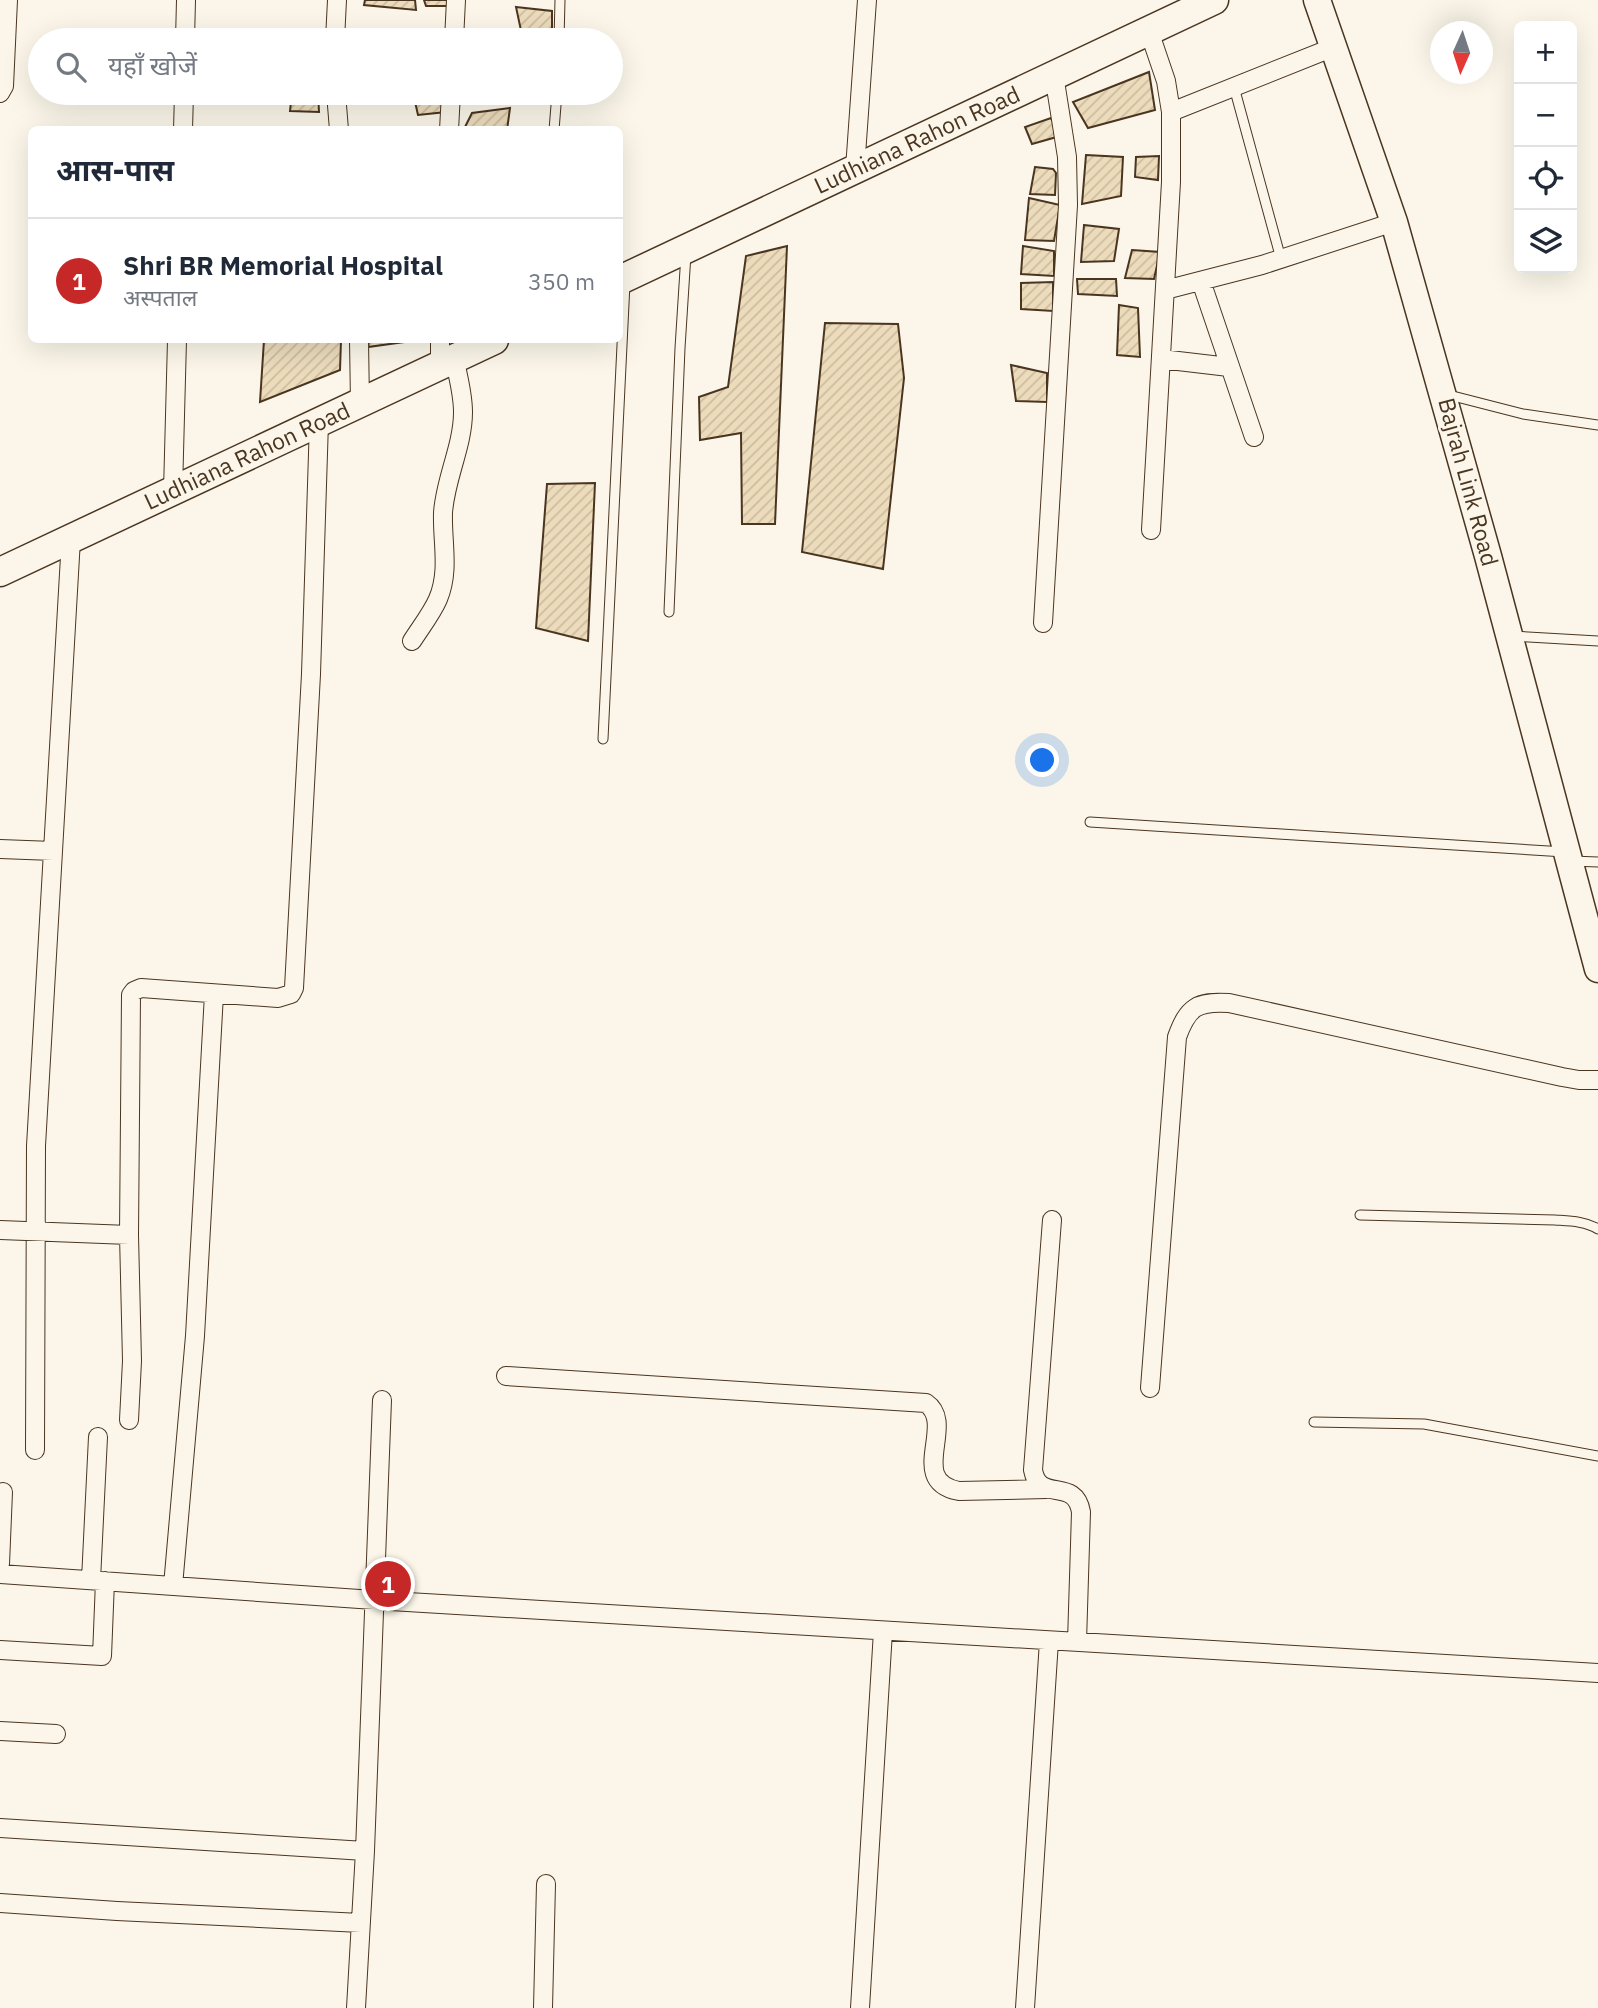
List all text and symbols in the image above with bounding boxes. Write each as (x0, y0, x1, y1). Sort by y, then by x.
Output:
north arrow (1430, 21, 1493, 84)
map controls (1514, 21, 1577, 273)
button: + (1514, 21, 1577, 84)
search box (28, 28, 623, 105)
icon: search (52, 48, 90, 86)
text: यहाँ खोजें (108, 48, 197, 82)
street label: Ludhiana Rahon Road (809, 78, 1024, 200)
button: − (1514, 84, 1577, 147)
button: locate (1514, 147, 1577, 210)
text: आस-पास (56, 150, 174, 189)
button: layers (1514, 210, 1577, 273)
text: Shri BR Memorial Hospital (123, 248, 443, 282)
text: 1 (72, 266, 86, 296)
text: 350 m (528, 266, 595, 296)
text: अस्पताल (123, 282, 197, 312)
street label: Ludhiana Rahon Road (139, 394, 354, 516)
street label: Bajrah Link Road (1432, 394, 1506, 569)
your location (1025, 743, 1059, 777)
pin: 1 (365, 1558, 411, 1610)

